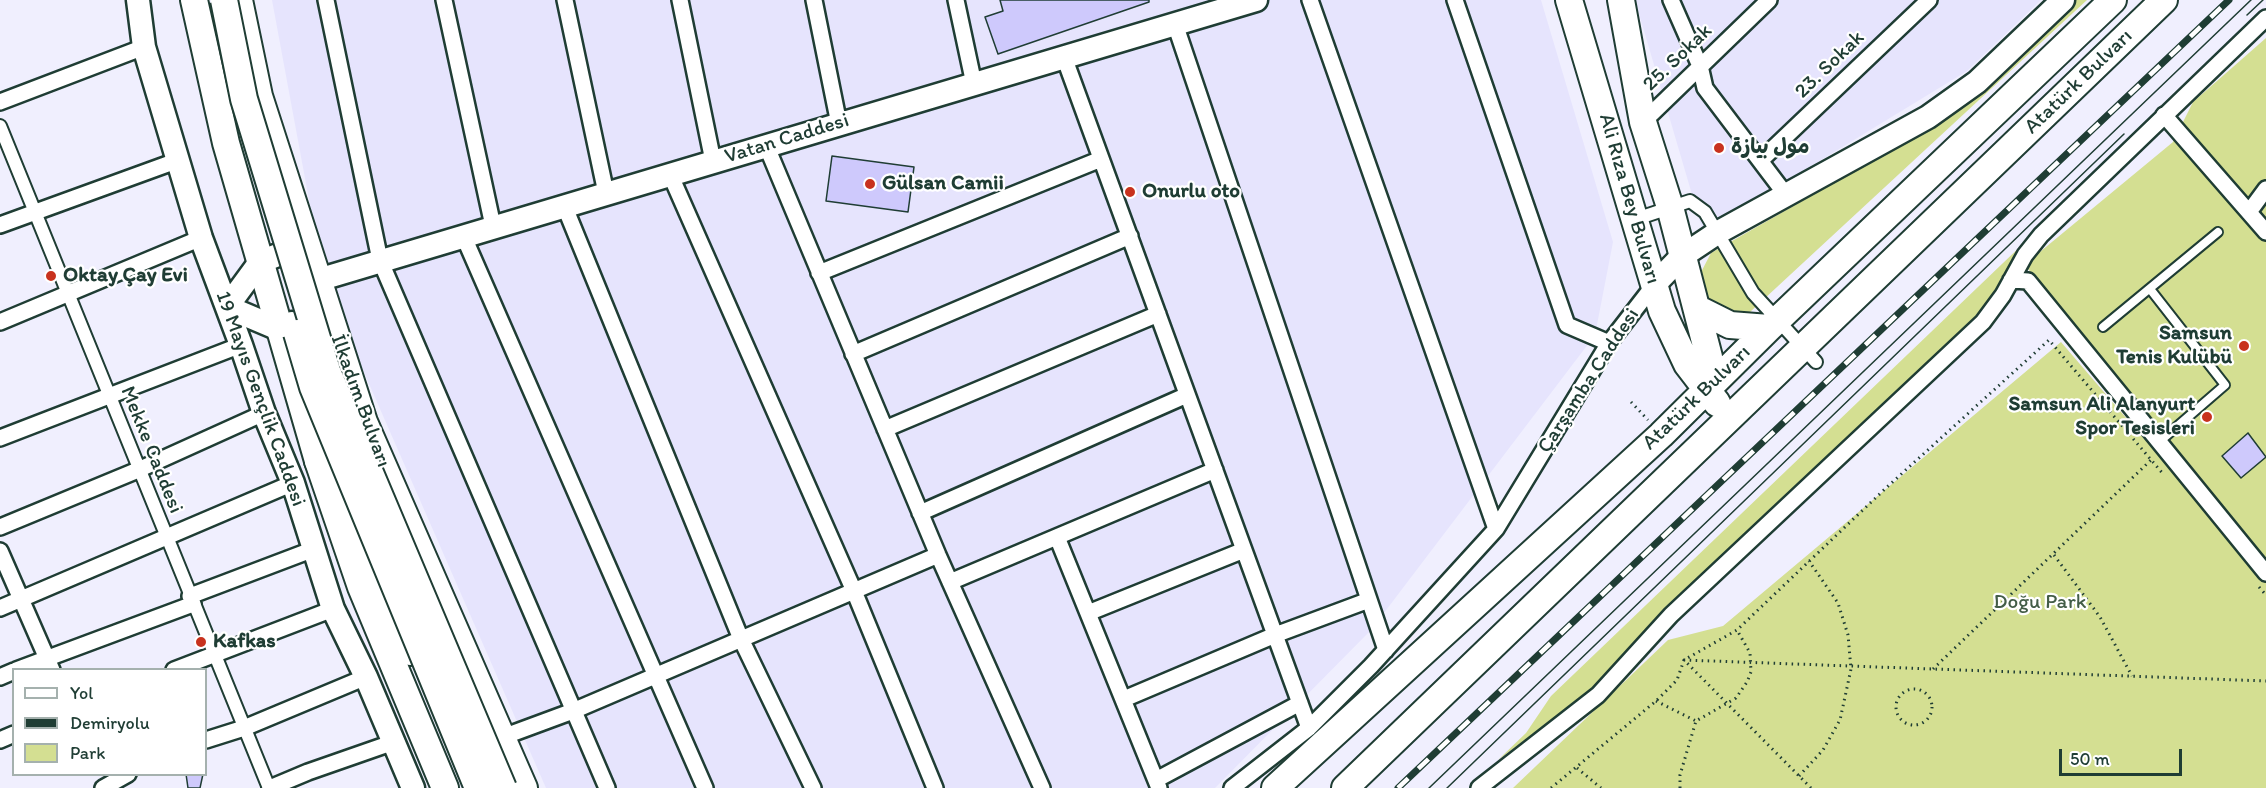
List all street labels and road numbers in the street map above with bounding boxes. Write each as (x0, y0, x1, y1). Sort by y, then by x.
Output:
street label: 25. Sokak (1638, 19, 1718, 97)
street label: Atatürk Bulvarı (2020, 24, 2138, 140)
street label: 23. Sokak (1790, 26, 1870, 104)
street label: Vatan Caddesi (722, 108, 852, 170)
street label: Ali Rıza Bey Bulvarı (1593, 111, 1665, 287)
street label: 19 Mayıs Gençlik Caddesi (209, 288, 311, 510)
street label: Çarşamba Caddesi (1533, 304, 1645, 458)
street label: İlkadım Bulvarı (324, 331, 396, 471)
street label: Atatürk Bulvarı (1638, 340, 1756, 456)
street label: Mekke Caddesi (114, 383, 188, 517)

